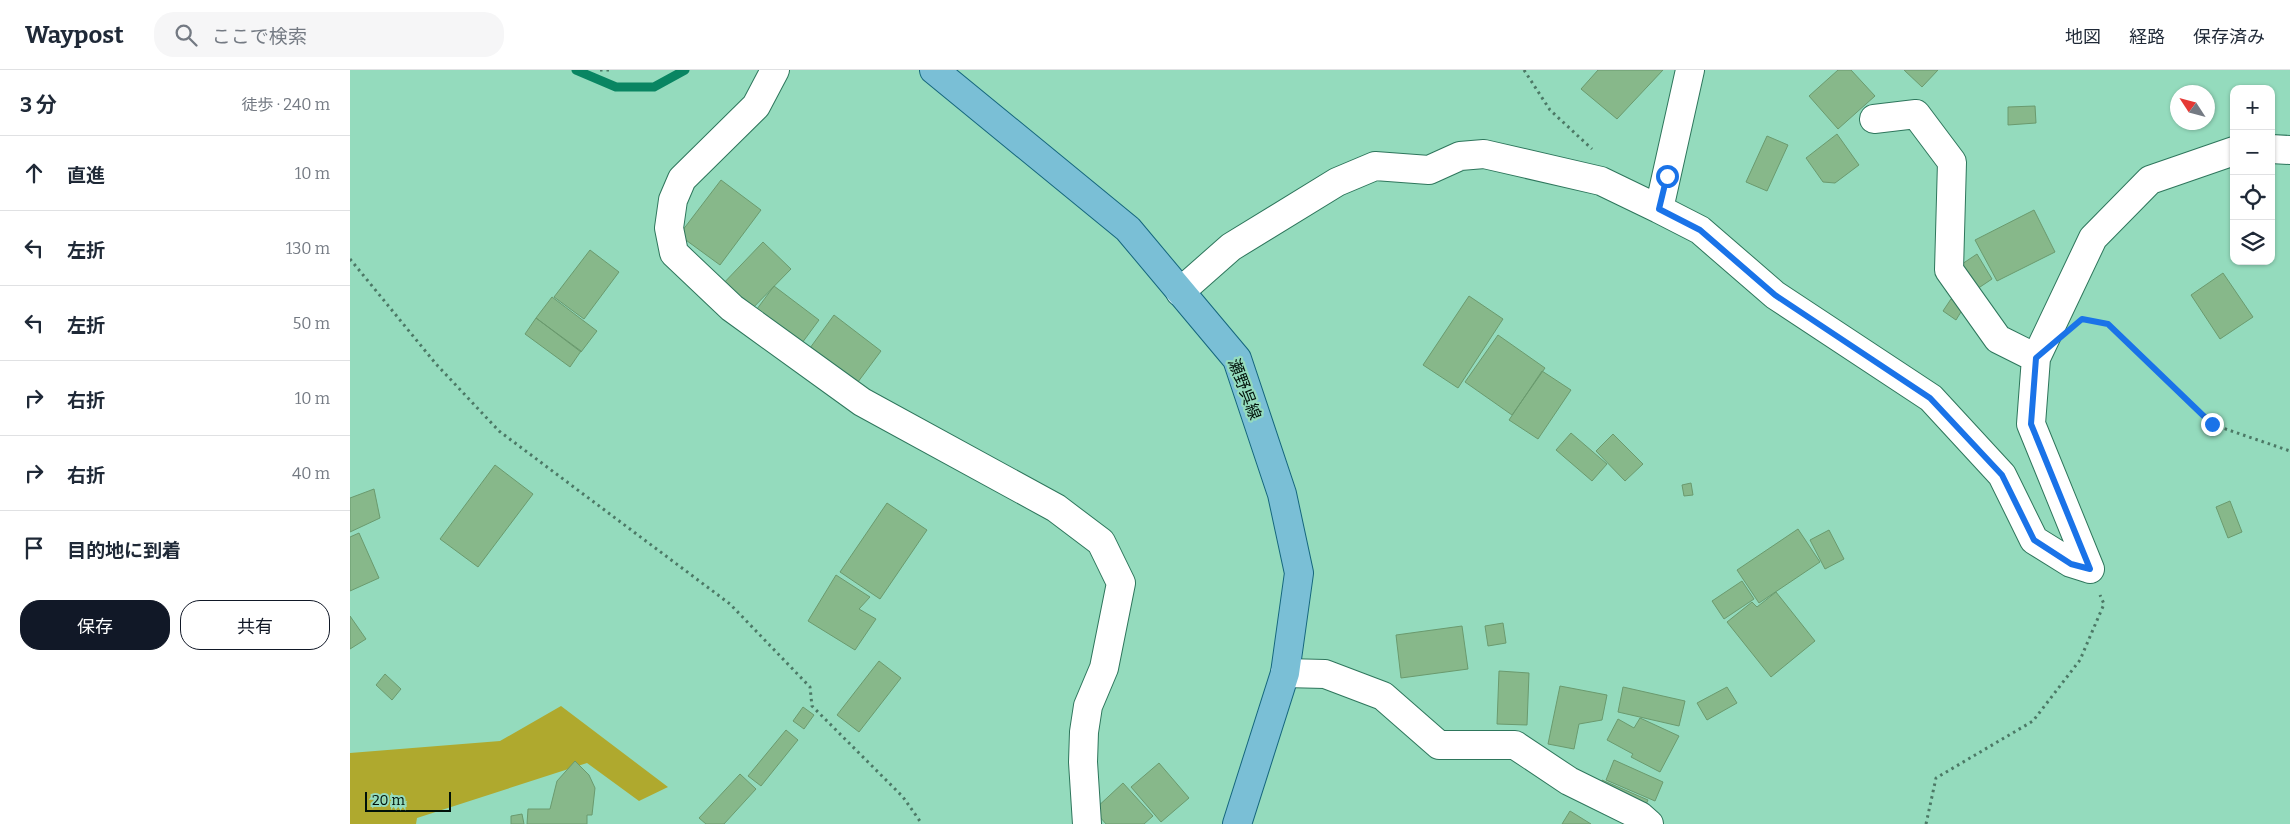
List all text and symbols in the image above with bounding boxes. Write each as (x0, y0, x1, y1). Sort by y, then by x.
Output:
search box (154, 12, 504, 57)
text: Waypost (25, 21, 124, 49)
icon: search (172, 21, 200, 49)
text: ここで検索 (212, 25, 307, 48)
text: 地図 (2065, 26, 2101, 48)
text: 経路 (2129, 26, 2165, 48)
text: 保存済み (2193, 26, 2265, 48)
north arrow (2170, 85, 2215, 130)
map controls (2230, 85, 2275, 265)
button: + (2230, 85, 2275, 130)
text: 3 分 (20, 92, 57, 118)
text: 徒歩 · 240 m (241, 95, 330, 114)
button: − (2230, 130, 2275, 175)
icon: ahead (20, 159, 48, 187)
text: 直進 (67, 164, 105, 187)
text: 10 m (295, 164, 330, 183)
route start (1656, 165, 1679, 188)
button: locate (2230, 175, 2275, 220)
button: layers (2230, 220, 2275, 265)
icon: left (20, 234, 48, 262)
text: 左折 (67, 239, 105, 262)
text: 130 m (286, 239, 330, 258)
icon: left (20, 309, 48, 337)
text: 左折 (67, 314, 105, 337)
text: 50 m (293, 314, 330, 333)
street label: 瀬野呉線 (1224, 356, 1265, 422)
icon: right (20, 384, 48, 412)
text: 右折 (67, 389, 105, 412)
text: 10 m (295, 389, 330, 408)
route end (2201, 413, 2224, 436)
icon: right (20, 459, 48, 487)
text: 右折 (67, 464, 105, 487)
text: 40 m (292, 464, 330, 483)
icon: arrive (20, 534, 48, 562)
text: 目的地に到着 (67, 539, 181, 562)
button: 保存 (20, 600, 170, 650)
button: 共有 (180, 600, 330, 650)
scale bar (365, 789, 451, 812)
text: 20 m (372, 792, 405, 809)

